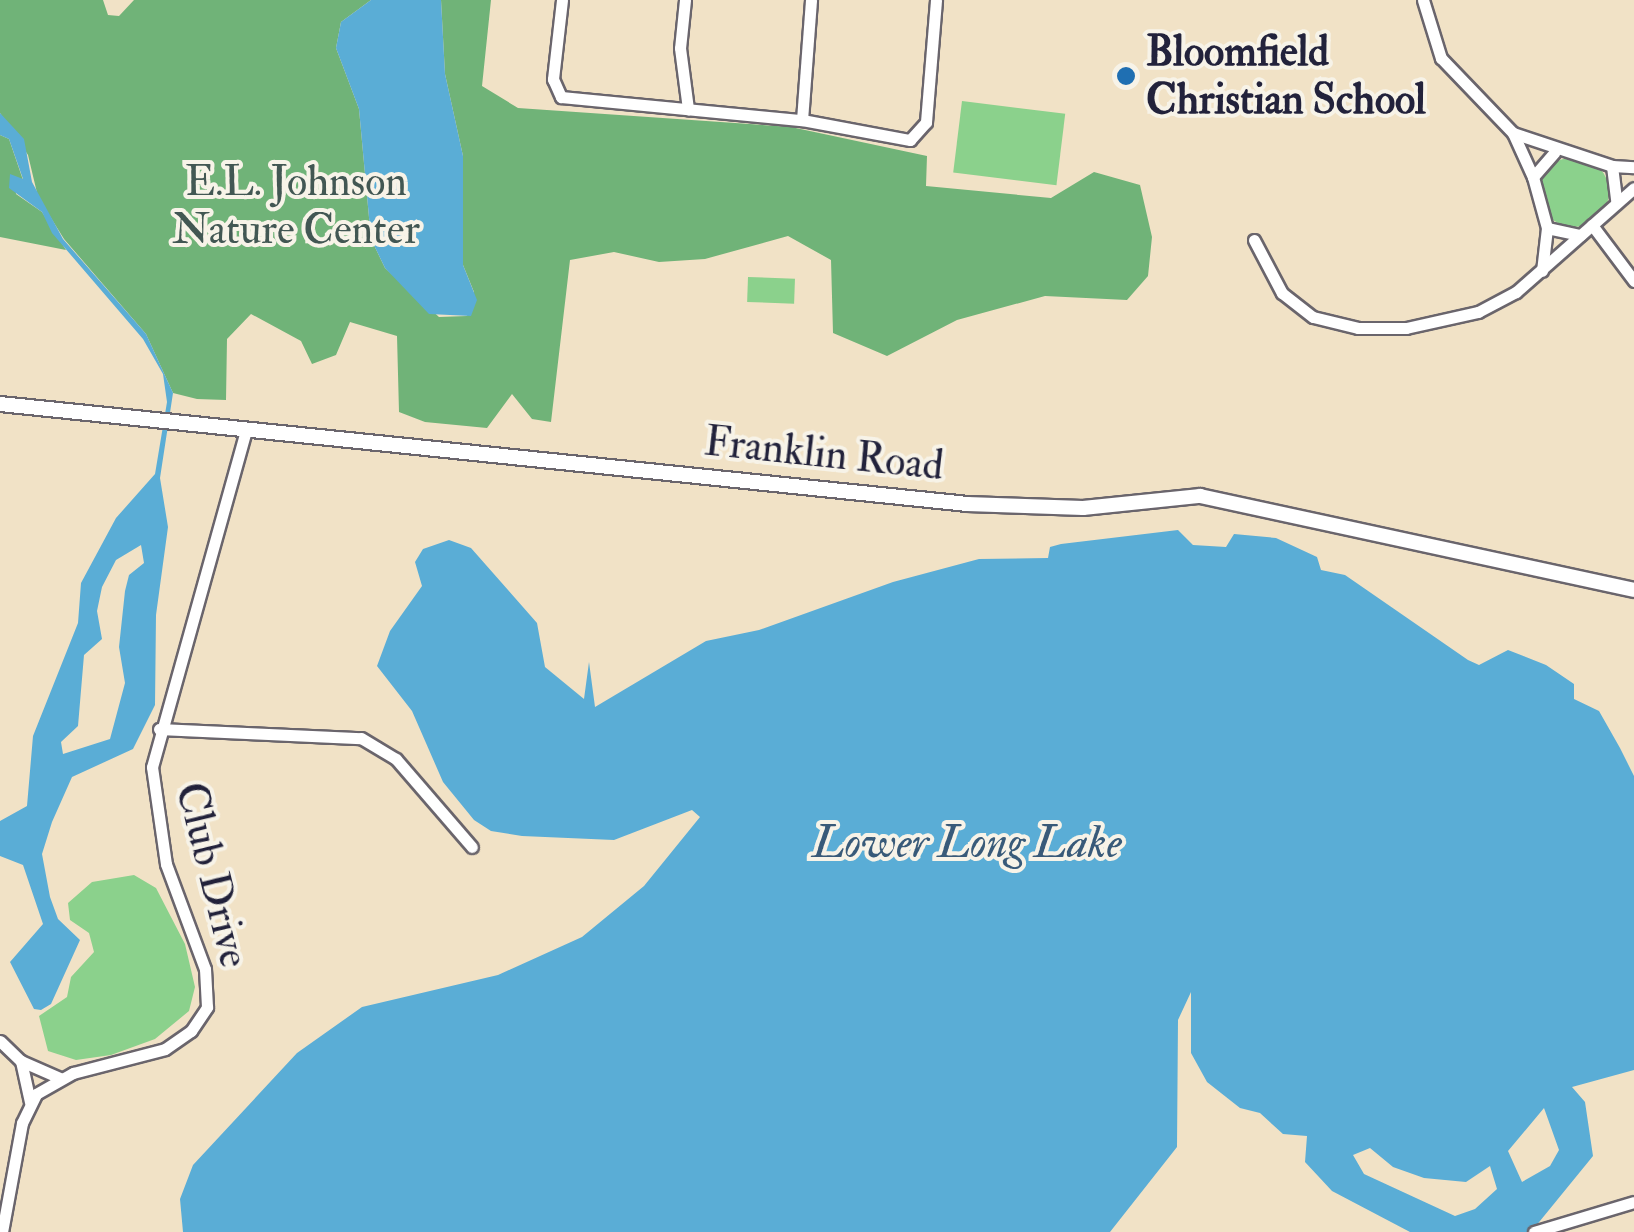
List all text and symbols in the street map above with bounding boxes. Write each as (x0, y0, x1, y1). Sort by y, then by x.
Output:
place label: Bloomfield Christian School (1146, 27, 1426, 126)
marker: Bloomfield Christian School (1115, 65, 1137, 87)
park label: E.L. Johnson Nature Center (172, 157, 420, 255)
street label: Franklin Road (702, 416, 946, 492)
street label: Club Drive (165, 777, 259, 973)
water label: Lower Long Lake (812, 817, 1122, 871)

